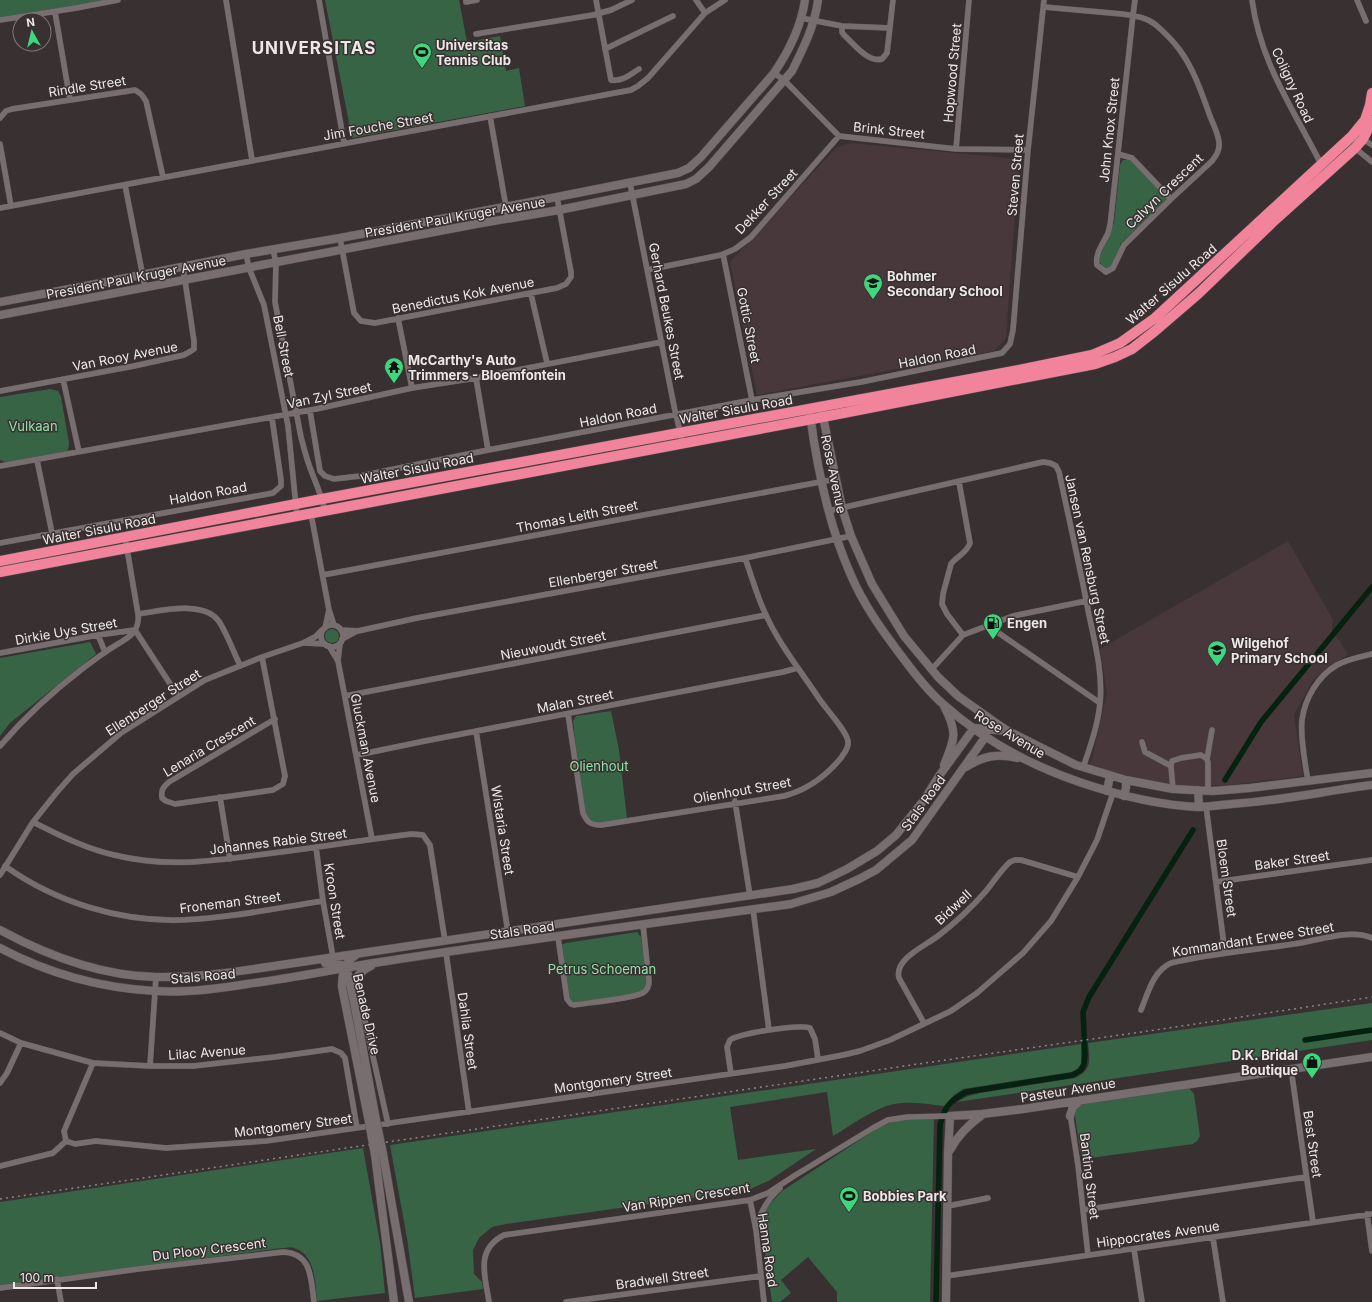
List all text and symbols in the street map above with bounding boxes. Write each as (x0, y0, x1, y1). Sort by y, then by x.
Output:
north arrow (12, 12, 52, 52)
text: N (25, 15, 36, 30)
street label: Hopwood Street (940, 23, 964, 123)
place label: Universitas Tennis Club (436, 37, 511, 68)
district label: UNIVERSITAS (252, 38, 376, 58)
sports icon: Universitas Tennis Club (411, 41, 433, 69)
street label: Coligny Road (1269, 45, 1317, 125)
street label: Rindle Street (47, 72, 127, 100)
street label: John Knox Street (1096, 77, 1122, 183)
street label: Jim Fouche Street (322, 108, 434, 144)
street label: Brink Street (852, 118, 926, 142)
street label: Steven Street (1003, 133, 1027, 217)
street label: Calvyn Crescent (1122, 150, 1206, 232)
street label: Dekker Street (732, 165, 800, 237)
street label: President Paul Kruger Avenue (364, 193, 546, 241)
street label: Walter Sisulu Road (1122, 240, 1220, 328)
street label: Gerhard Beukes Street (646, 241, 688, 381)
street label: President Paul Kruger Avenue (45, 252, 227, 302)
place label: Bohmer Secondary School (887, 268, 1003, 299)
school or university icon: Bohmer Secondary School (862, 272, 884, 300)
street label: Benedictus Kok Avenue (390, 273, 536, 317)
street label: Gottic Street (734, 286, 764, 364)
street label: Bell Street (270, 314, 298, 378)
street label: Van Rooy Avenue (71, 338, 179, 374)
street label: Haldon Road (897, 341, 977, 371)
place label: McCarthy's Auto Trimmers - Bloemfontein (408, 352, 566, 383)
temple icon: McCarthy's Auto Trimmers - Bloemfontein (383, 356, 405, 384)
street label: Van Zyl Street (285, 378, 373, 412)
street label: Walter Sisulu Road (678, 391, 794, 427)
street label: Haldon Road (578, 400, 658, 430)
park label: Vulkaan (8, 418, 58, 434)
street label: Rose Avenue (818, 433, 850, 515)
street label: Walter Sisulu Road (359, 449, 475, 487)
street label: Jansen van Rensburg Street (1062, 473, 1114, 645)
street label: Haldon Road (168, 478, 248, 508)
street label: Thomas Leith Street (515, 496, 639, 536)
street label: Walter Sisulu Road (41, 510, 157, 548)
street label: Ellenberger Street (547, 556, 659, 590)
fuel station icon: Engen (982, 612, 1004, 640)
street label: Dirkie Uys Street (14, 614, 118, 648)
place label: Engen (1007, 615, 1047, 631)
street label: Nieuwoudt Street (499, 627, 607, 663)
place label: Wilgehof Primary School (1231, 635, 1328, 666)
school or university icon: Wilgehof Primary School (1206, 639, 1228, 667)
street label: Ellenberger Street (102, 665, 204, 739)
street label: Malan Street (535, 686, 615, 716)
street label: Gluckman Avenue (348, 692, 384, 804)
street label: Rose Avenue (972, 707, 1048, 761)
street label: Lenaria Crescent (160, 712, 258, 780)
park label: Olienhout (570, 758, 628, 774)
street label: Stals Road (897, 772, 949, 834)
street label: Olienhout Street (692, 774, 792, 806)
street label: Wistaria Street (488, 784, 518, 876)
street label: Johannes Rabie Street (208, 825, 348, 857)
street label: Bloem Street (1214, 838, 1240, 918)
street label: Baker Street (1254, 847, 1330, 873)
street label: Kroon Street (321, 862, 349, 940)
street label: Bidwell (931, 886, 975, 928)
street label: Froneman Street (179, 888, 281, 916)
street label: Stals Road (489, 918, 555, 942)
street label: Kommandant Erwee Street (1171, 918, 1335, 960)
park label: Petrus Schoeman (548, 961, 656, 977)
street label: Stals Road (170, 965, 236, 987)
street label: Benade Drive (350, 972, 384, 1056)
street label: Dahlia Street (455, 991, 481, 1071)
street label: Lilac Avenue (168, 1041, 246, 1063)
place label: D.K. Bridal Boutique (1232, 1047, 1298, 1078)
shop icon: D.K. Bridal Boutique (1301, 1051, 1323, 1079)
street label: Montgomery Street (553, 1064, 673, 1096)
street label: Pasteur Avenue (1019, 1075, 1117, 1105)
street label: Best Street (1300, 1109, 1326, 1179)
street label: Montgomery Street (233, 1110, 353, 1140)
street label: Banting Street (1077, 1132, 1103, 1220)
street label: Van Rippen Crescent (621, 1179, 751, 1215)
sports icon: Bobbies Park (838, 1185, 860, 1213)
place label: Bobbies Park (863, 1188, 947, 1204)
street label: Hanna Road (755, 1212, 781, 1288)
street label: Hippocrates Avenue (1095, 1217, 1221, 1251)
street label: Du Plooy Crescent (151, 1234, 267, 1264)
scale bar (14, 1264, 96, 1290)
street label: Bradwell Street (615, 1264, 709, 1292)
text: 100 m (20, 1270, 54, 1285)

